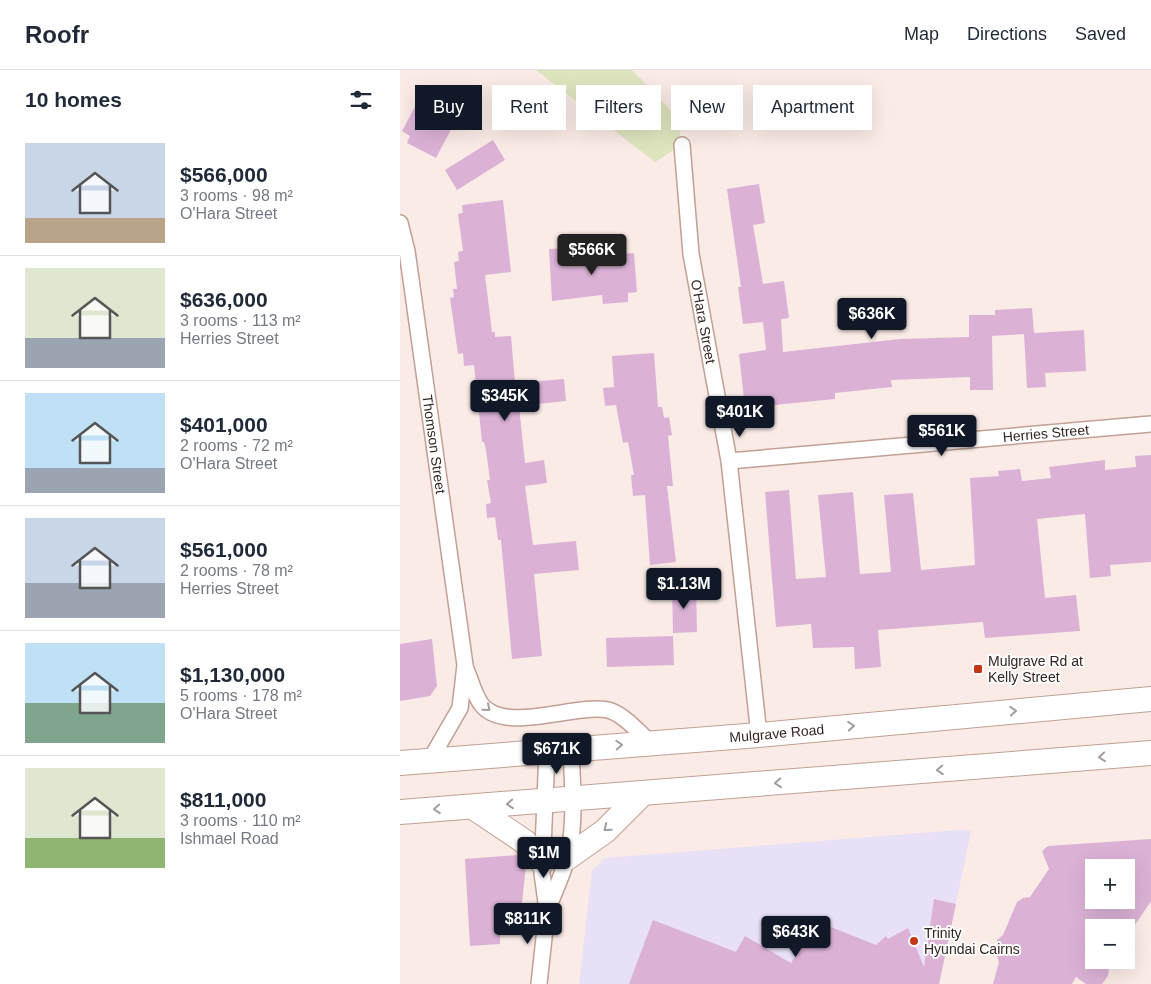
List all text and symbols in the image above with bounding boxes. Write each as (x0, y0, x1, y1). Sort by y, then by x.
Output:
text: Roofr (25, 21, 89, 48)
text: Map (904, 24, 939, 44)
text: Directions (967, 24, 1047, 44)
text: Saved (1075, 24, 1126, 44)
chip: Buy (415, 85, 482, 130)
chip: Rent (492, 85, 566, 130)
chip: Filters (576, 85, 661, 130)
chip: New (671, 85, 743, 130)
chip: Apartment (753, 85, 872, 130)
icon: filters (347, 86, 375, 114)
text: 10 homes (25, 88, 122, 111)
icon: home (65, 163, 125, 223)
text: $566,000 (180, 163, 268, 186)
text: 3 rooms · 98 m² (180, 187, 293, 204)
text: O'Hara Street (180, 205, 277, 222)
pin: $566K (557, 234, 627, 276)
text: $566K (568, 241, 616, 258)
street label: O'Hara Street (688, 278, 719, 365)
icon: home (65, 288, 125, 348)
text: $636,000 (180, 288, 268, 311)
pin: $636K (837, 298, 907, 340)
text: $636K (848, 305, 896, 322)
text: 3 rooms · 113 m² (180, 312, 301, 329)
text: Herries Street (180, 330, 279, 347)
pin: $345K (470, 380, 540, 422)
text: $345K (481, 387, 529, 404)
street label: Thomson Street (419, 394, 449, 495)
pin: $401K (705, 396, 775, 438)
text: $401K (716, 403, 764, 420)
icon: home (65, 413, 125, 473)
text: $401,000 (180, 413, 268, 436)
pin: $561K (907, 414, 977, 457)
street label: Herries Street (1002, 421, 1090, 445)
text: $561K (918, 422, 966, 439)
text: 2 rooms · 72 m² (180, 437, 293, 454)
text: O'Hara Street (180, 455, 277, 472)
icon: home (65, 538, 125, 598)
text: $561,000 (180, 538, 268, 561)
text: 2 rooms · 78 m² (180, 562, 293, 579)
pin: $1.13M (643, 568, 725, 610)
text: $1.13M (657, 575, 711, 592)
text: Herries Street (180, 580, 279, 597)
place label: Mulgrave Rd at Kelly Street (988, 653, 1083, 685)
icon: home (65, 663, 125, 723)
text: $1,130,000 (180, 663, 285, 686)
marker: Mulgrave Rd at Kelly Street (972, 663, 984, 675)
text: 5 rooms · 178 m² (180, 687, 302, 704)
one-way arrow (481, 702, 490, 711)
text: O'Hara Street (180, 705, 277, 722)
one-way arrow (1009, 706, 1017, 717)
street label: Mulgrave Road (729, 721, 825, 745)
one-way arrow (847, 721, 855, 732)
pin: $671K (522, 732, 592, 775)
one-way arrow (616, 739, 624, 750)
text: $671K (533, 740, 581, 757)
one-way arrow (1098, 752, 1106, 763)
one-way arrow (936, 765, 944, 776)
one-way arrow (774, 777, 782, 788)
icon: home (65, 788, 125, 848)
text: $811,000 (180, 788, 266, 811)
one-way arrow (505, 799, 513, 810)
one-way arrow (432, 804, 440, 815)
text: 3 rooms · 110 m² (180, 812, 301, 829)
one-way arrow (604, 822, 613, 830)
text: Ishmael Road (180, 830, 279, 847)
pin: $1M (520, 836, 568, 879)
text: $1M (528, 844, 560, 861)
map controls (1085, 859, 1135, 969)
button: + (1085, 859, 1135, 909)
pin: $811K (493, 902, 563, 945)
text: $811K (505, 910, 551, 927)
pin: $643K (761, 916, 831, 958)
button: − (1085, 919, 1135, 969)
text: $643K (772, 923, 820, 940)
place label: Trinity Hyundai Cairns (924, 925, 1020, 957)
marker: Trinity Hyundai Cairns (908, 935, 920, 947)

